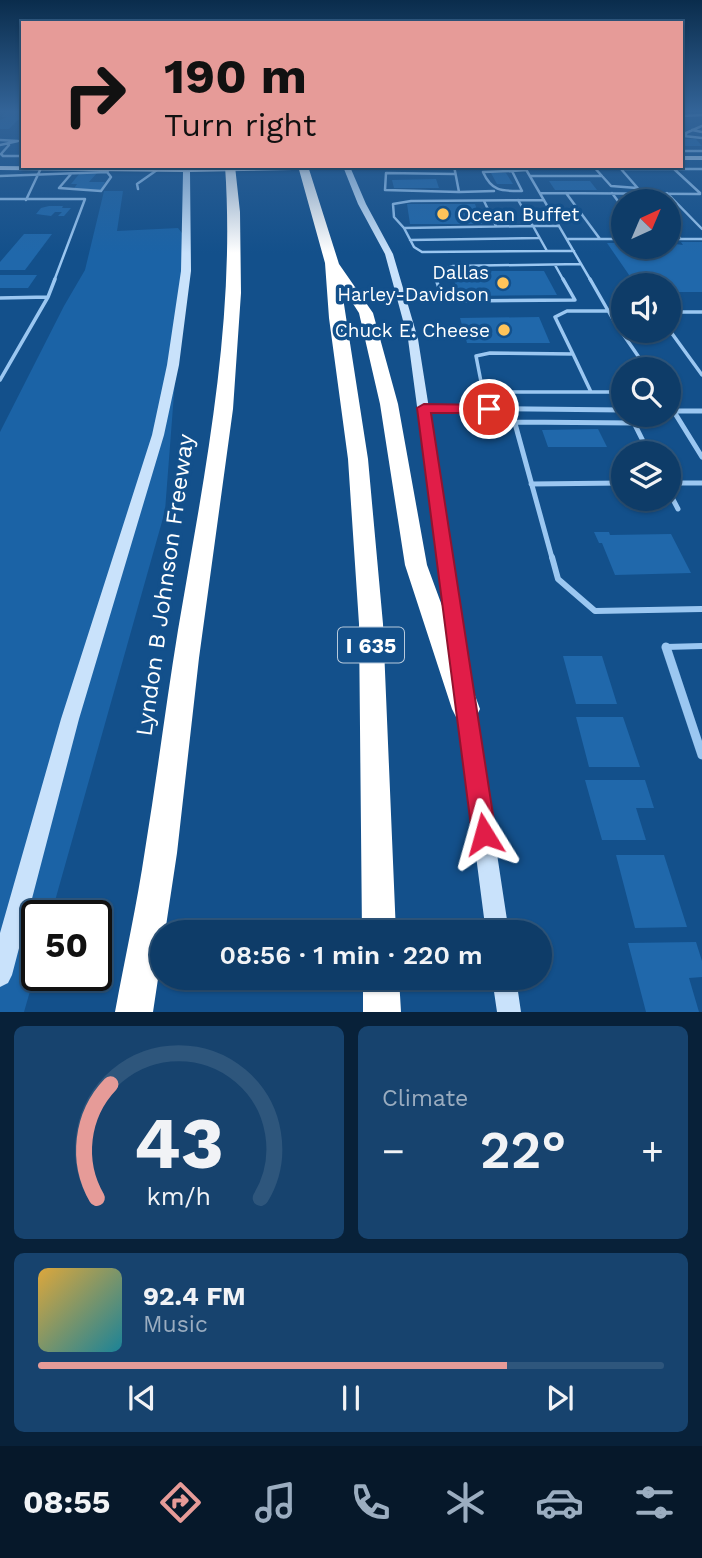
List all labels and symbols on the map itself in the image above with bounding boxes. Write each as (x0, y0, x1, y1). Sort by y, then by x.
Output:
north arrow (611, 189, 681, 259)
place label: Ocean Buffet (457, 203, 579, 226)
marker: Ocean Buffet (435, 206, 451, 222)
place label: Dallas Harley-Davidson (337, 261, 489, 306)
marker: Dallas Harley-Davidson (495, 275, 511, 291)
place label: Chuck E. Cheese (335, 319, 490, 342)
marker: Chuck E. Cheese (496, 322, 512, 338)
pin (459, 379, 519, 439)
street label: Lyndon B Johnson Freeway (130, 432, 200, 738)
road number: I 635 (338, 628, 404, 662)
position arrow (447, 797, 521, 871)
speed limit sign: 50 (21, 900, 112, 991)

